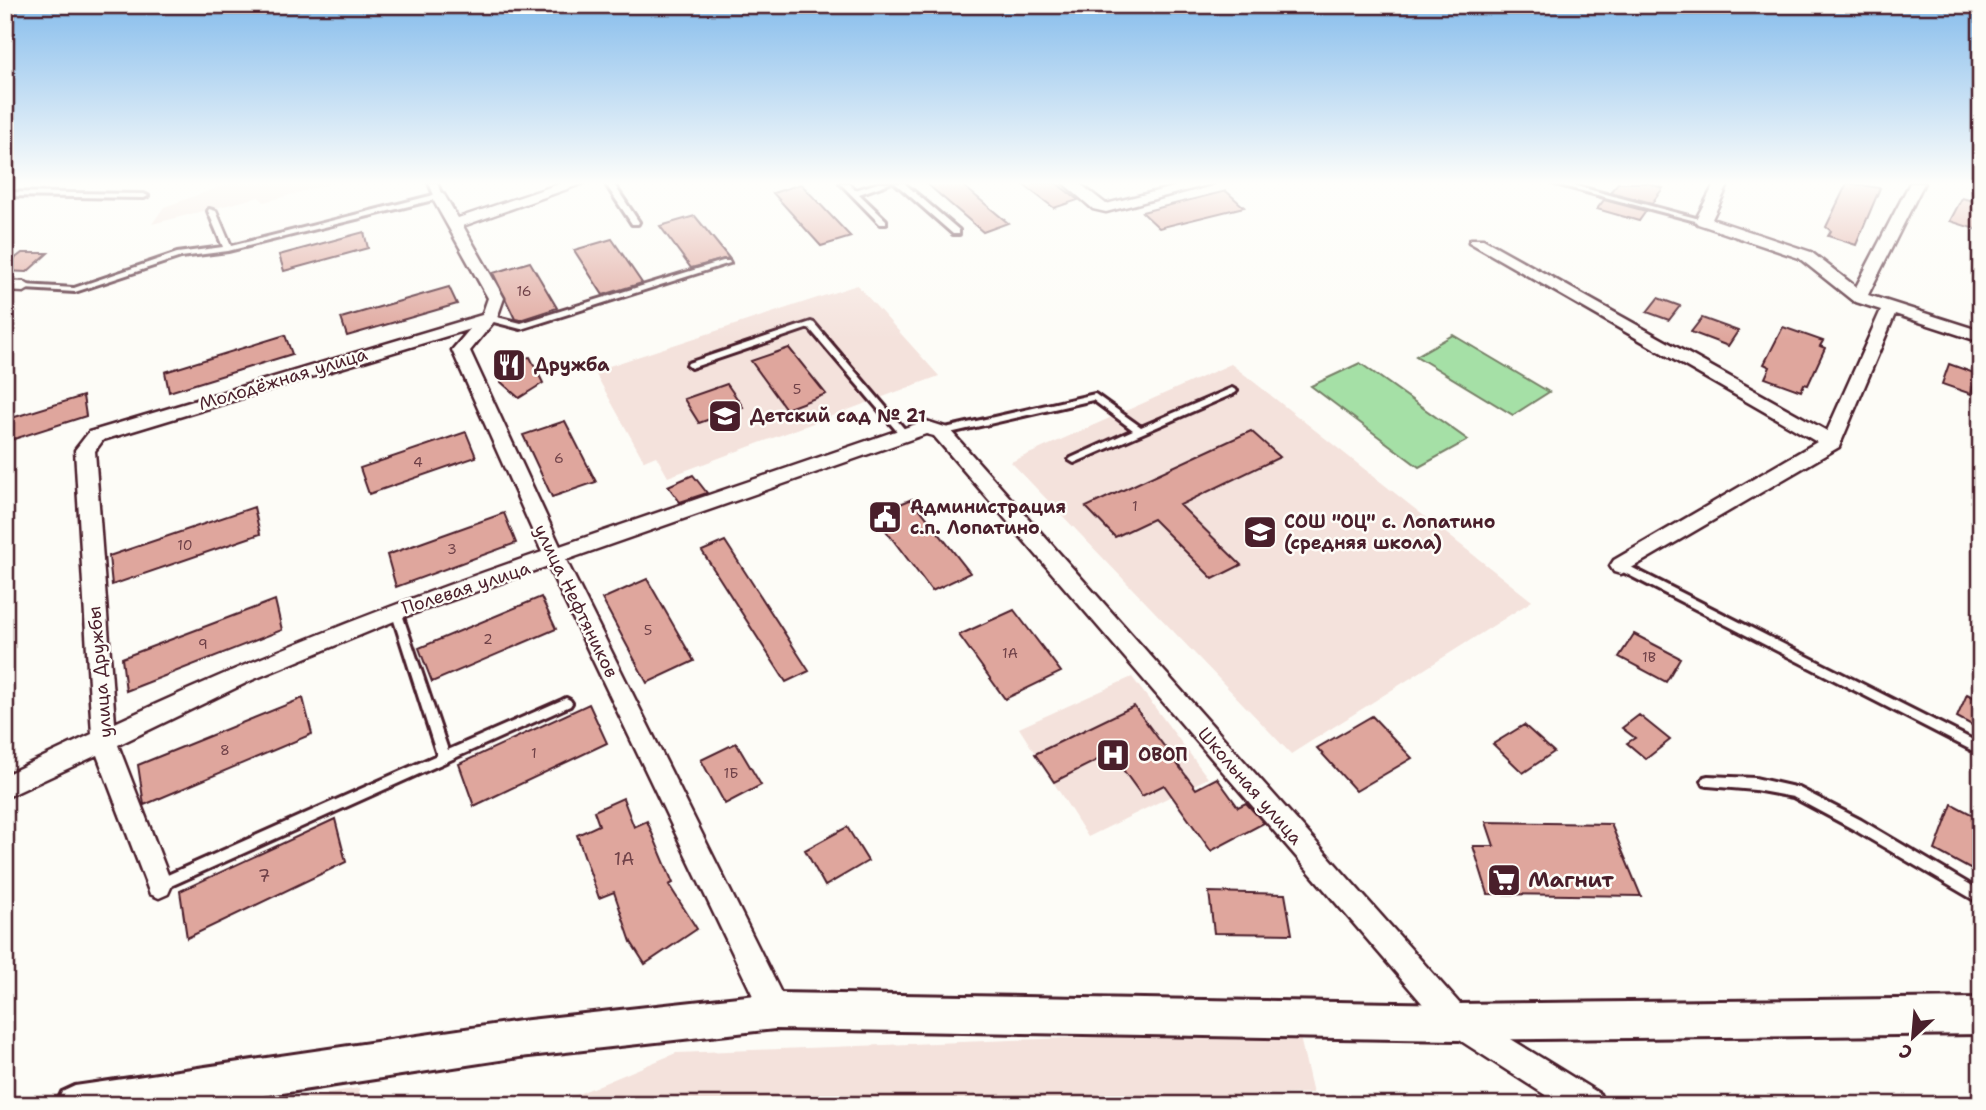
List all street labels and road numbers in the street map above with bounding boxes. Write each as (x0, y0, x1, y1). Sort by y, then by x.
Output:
street label: Молодёжная улица (196, 342, 370, 416)
street label: улица Нефтяников (528, 520, 624, 682)
street label: Полевая улица (399, 556, 533, 620)
street label: улица Дружбы (82, 605, 118, 739)
street label: Школьная улица (1192, 722, 1308, 850)

